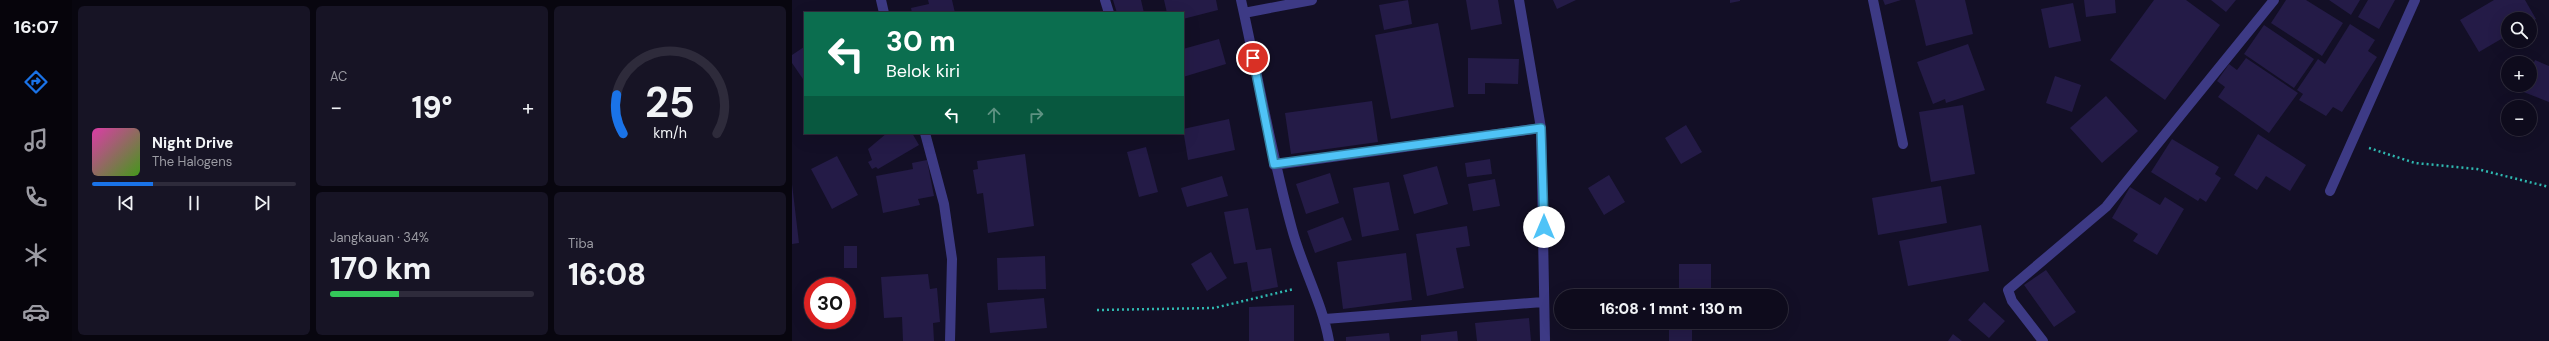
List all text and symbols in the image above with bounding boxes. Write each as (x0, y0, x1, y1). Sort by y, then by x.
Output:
map controls (2501, 12, 2537, 136)
button: search (2501, 12, 2537, 48)
text: 16:07 (14, 15, 58, 39)
text: 30 m (886, 23, 956, 60)
icon: left (820, 28, 872, 80)
pin (1236, 41, 1270, 75)
icon: arrive (1242, 47, 1264, 69)
button: + (2501, 56, 2537, 92)
text: Belok kiri (886, 59, 960, 83)
icon: directions (22, 68, 50, 96)
text: AC (330, 68, 347, 85)
text: 25 (645, 76, 695, 130)
text: 19° (411, 88, 453, 127)
text: − (330, 93, 342, 122)
text: + (522, 93, 534, 122)
button: − (2501, 100, 2537, 136)
icon: left (941, 104, 963, 126)
icon: ahead (983, 104, 1005, 126)
icon: right (1025, 104, 1047, 126)
text: km/h (653, 123, 687, 141)
icon: music (22, 126, 50, 154)
text: Night Drive (152, 133, 233, 153)
text: The Halogens (152, 153, 232, 170)
icon: phone (22, 183, 50, 211)
icon: previous (115, 192, 137, 214)
icon: pause (183, 192, 205, 214)
icon: next (251, 192, 273, 214)
position arrow (1523, 206, 1565, 248)
text: Jangkauan · 34% (330, 229, 429, 246)
text: Tiba (568, 235, 594, 252)
icon: climate (22, 241, 50, 269)
text: 170 km (330, 249, 431, 288)
text: 16:08 (568, 255, 646, 294)
speed limit sign: 30 (804, 277, 856, 329)
icon: car (22, 298, 50, 326)
text: 16:08 · 1 mnt · 130 m (1600, 299, 1742, 319)

